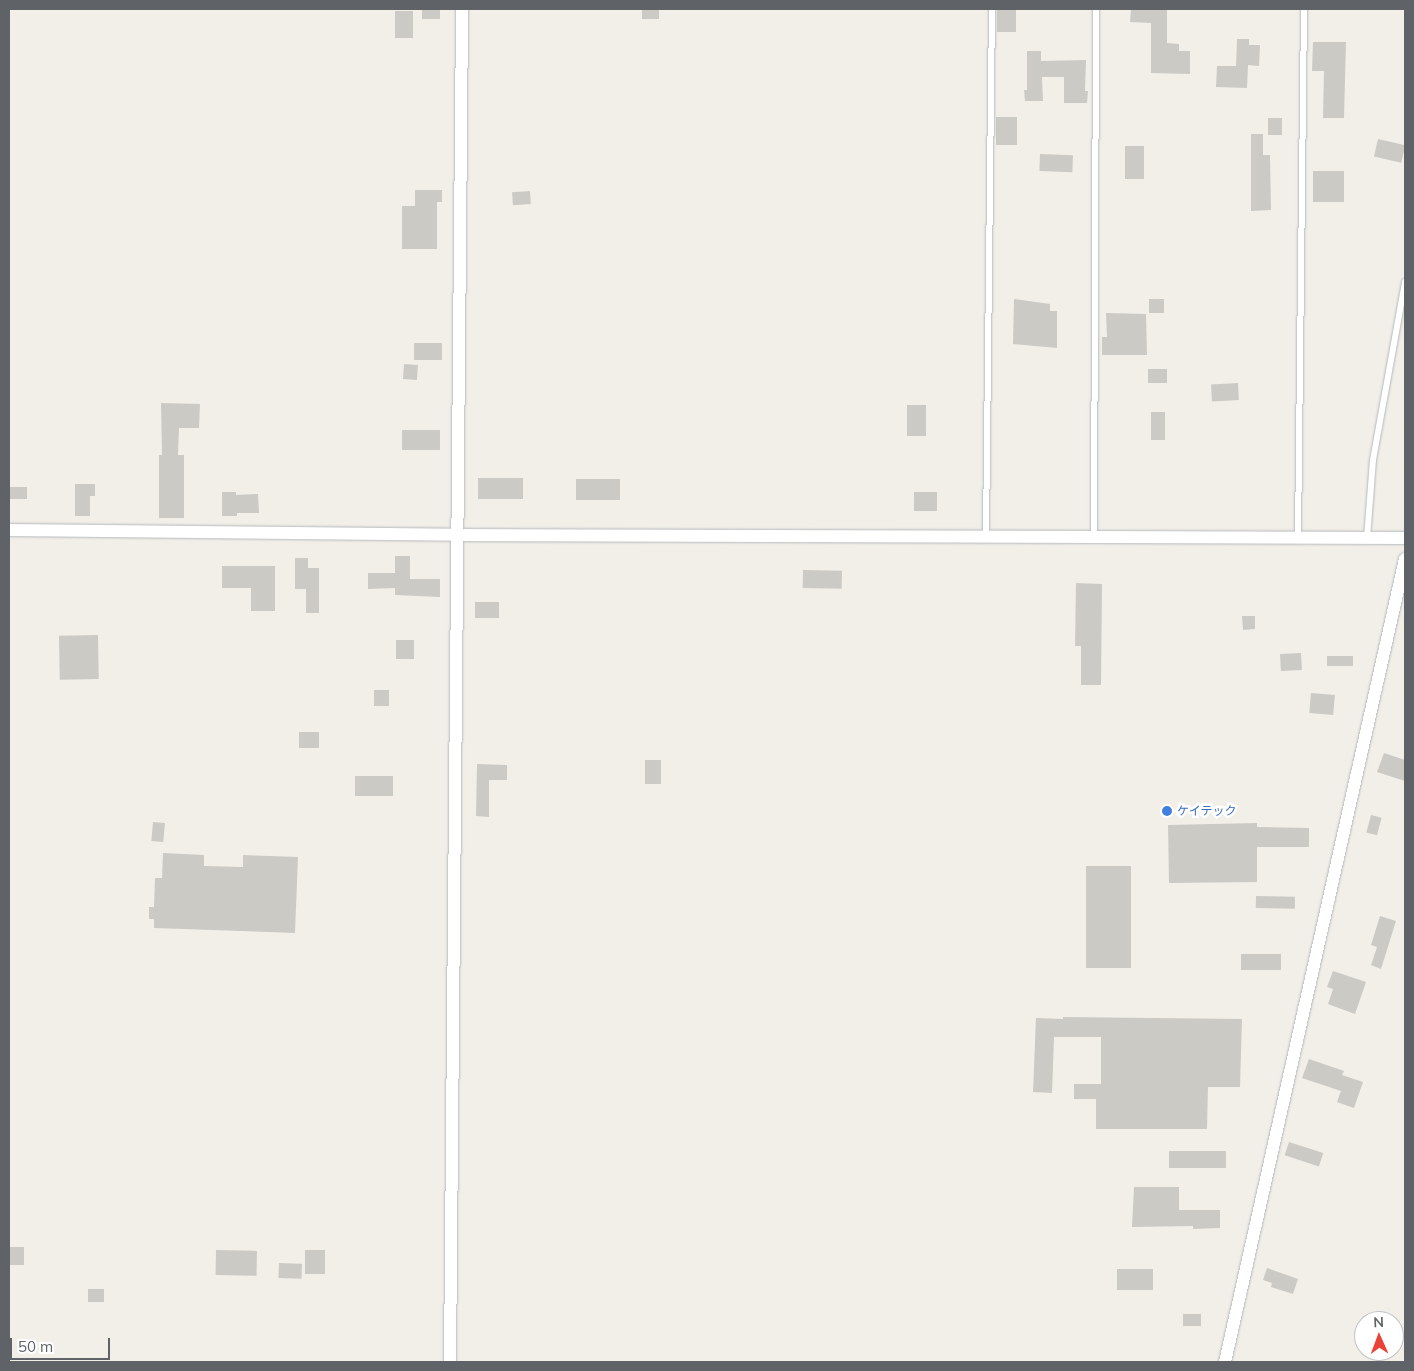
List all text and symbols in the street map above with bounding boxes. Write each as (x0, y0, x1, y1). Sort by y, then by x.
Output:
place label: ケイテック (1177, 804, 1237, 818)
marker: ケイテック (1161, 805, 1173, 817)
north arrow (1354, 1311, 1404, 1361)
text: N (1373, 1313, 1384, 1331)
scale bar (12, 1328, 112, 1360)
text: 50 m (18, 1337, 53, 1356)

